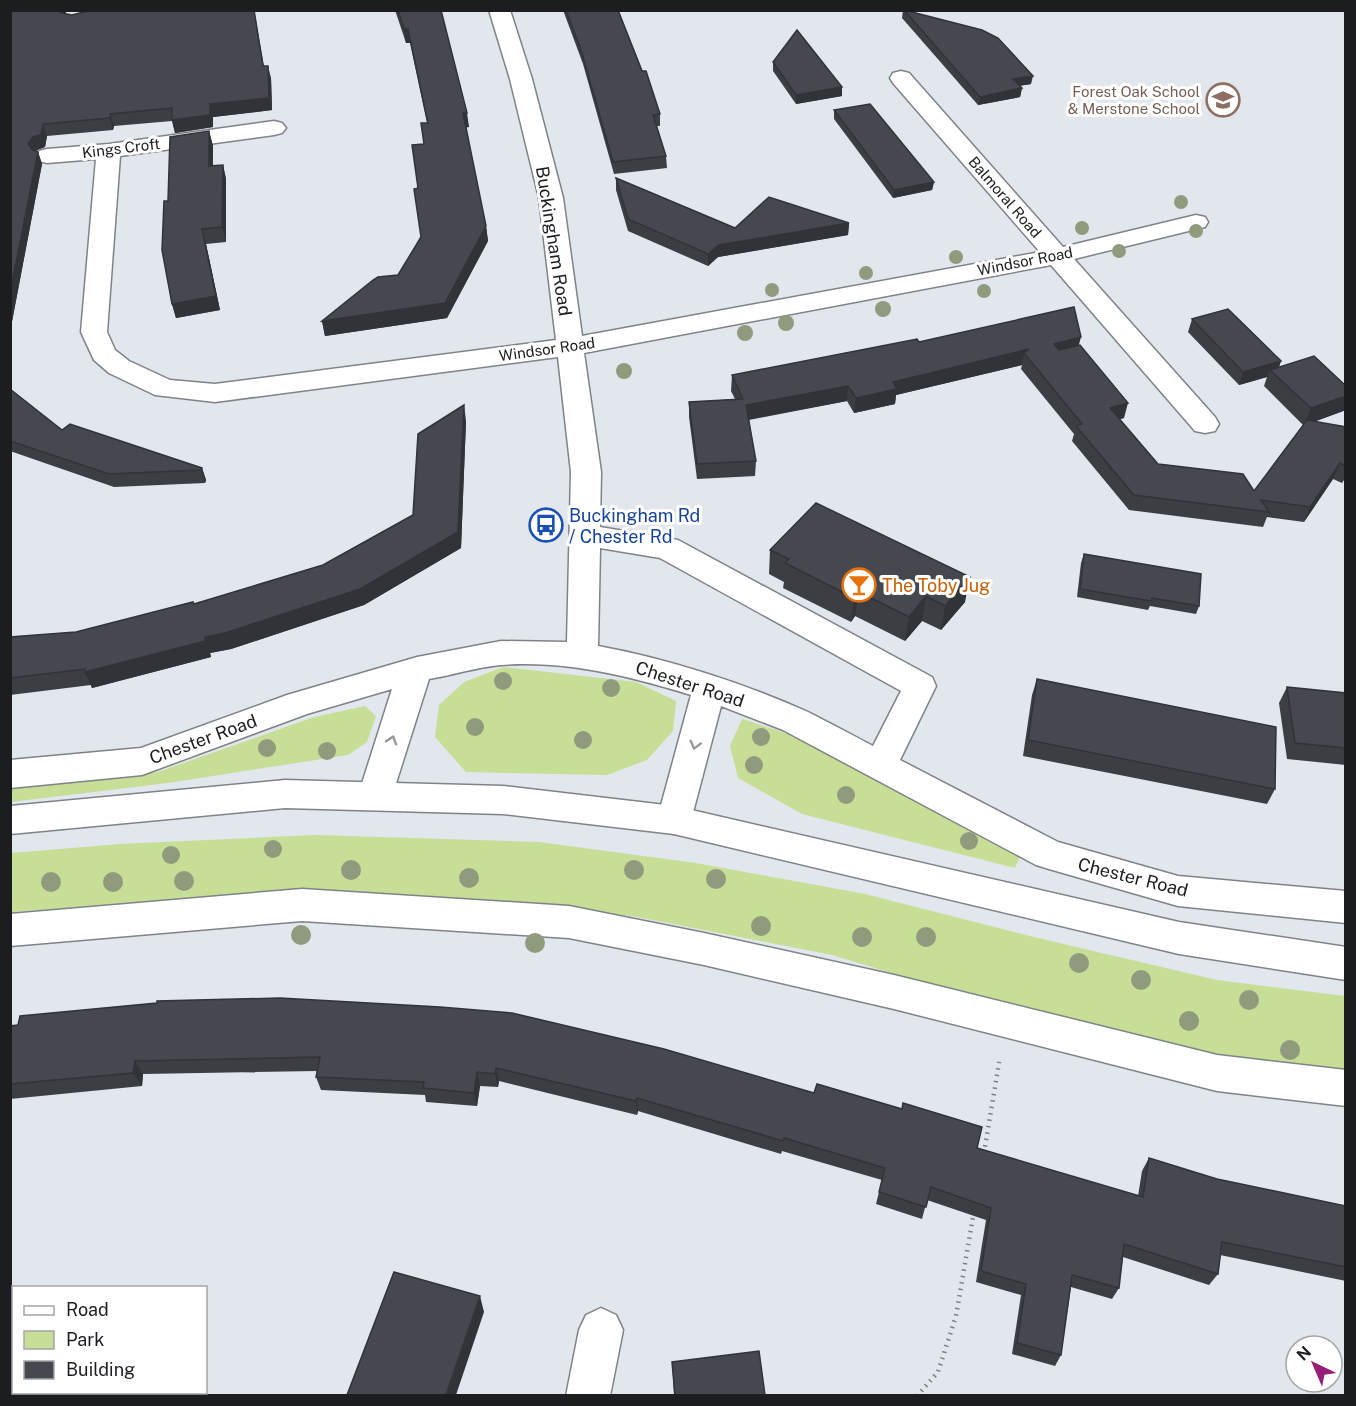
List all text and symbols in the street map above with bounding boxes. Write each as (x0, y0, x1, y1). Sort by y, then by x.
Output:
school or university icon: Forest Oak School & Merstone School (1205, 82, 1241, 118)
place label: Forest Oak School & Merstone School (1068, 83, 1200, 117)
street label: Kings Croft (81, 135, 161, 161)
street label: Balmoral Road (965, 153, 1045, 241)
street label: Buckingham Road (532, 165, 576, 317)
street label: Windsor Road (976, 243, 1074, 279)
street label: Windsor Road (498, 334, 596, 364)
place label: Buckingham Rd / Chester Rd (569, 505, 700, 547)
bus stop icon: Buckingham Rd / Chester Rd (528, 507, 564, 543)
bar icon: The Toby Jug (841, 567, 877, 603)
place label: The Toby Jug (882, 575, 990, 596)
street label: Chester Road (633, 657, 747, 711)
street label: Chester Road (146, 710, 260, 768)
one-way arrow (385, 735, 397, 746)
one-way arrow (689, 739, 702, 749)
street label: Chester Road (1076, 853, 1190, 901)
legend (12, 1286, 207, 1394)
text: Road (66, 1299, 109, 1320)
text: Park (66, 1329, 104, 1350)
north arrow (1284, 1334, 1344, 1394)
text: N (1293, 1342, 1315, 1365)
text: Building (66, 1359, 135, 1380)

